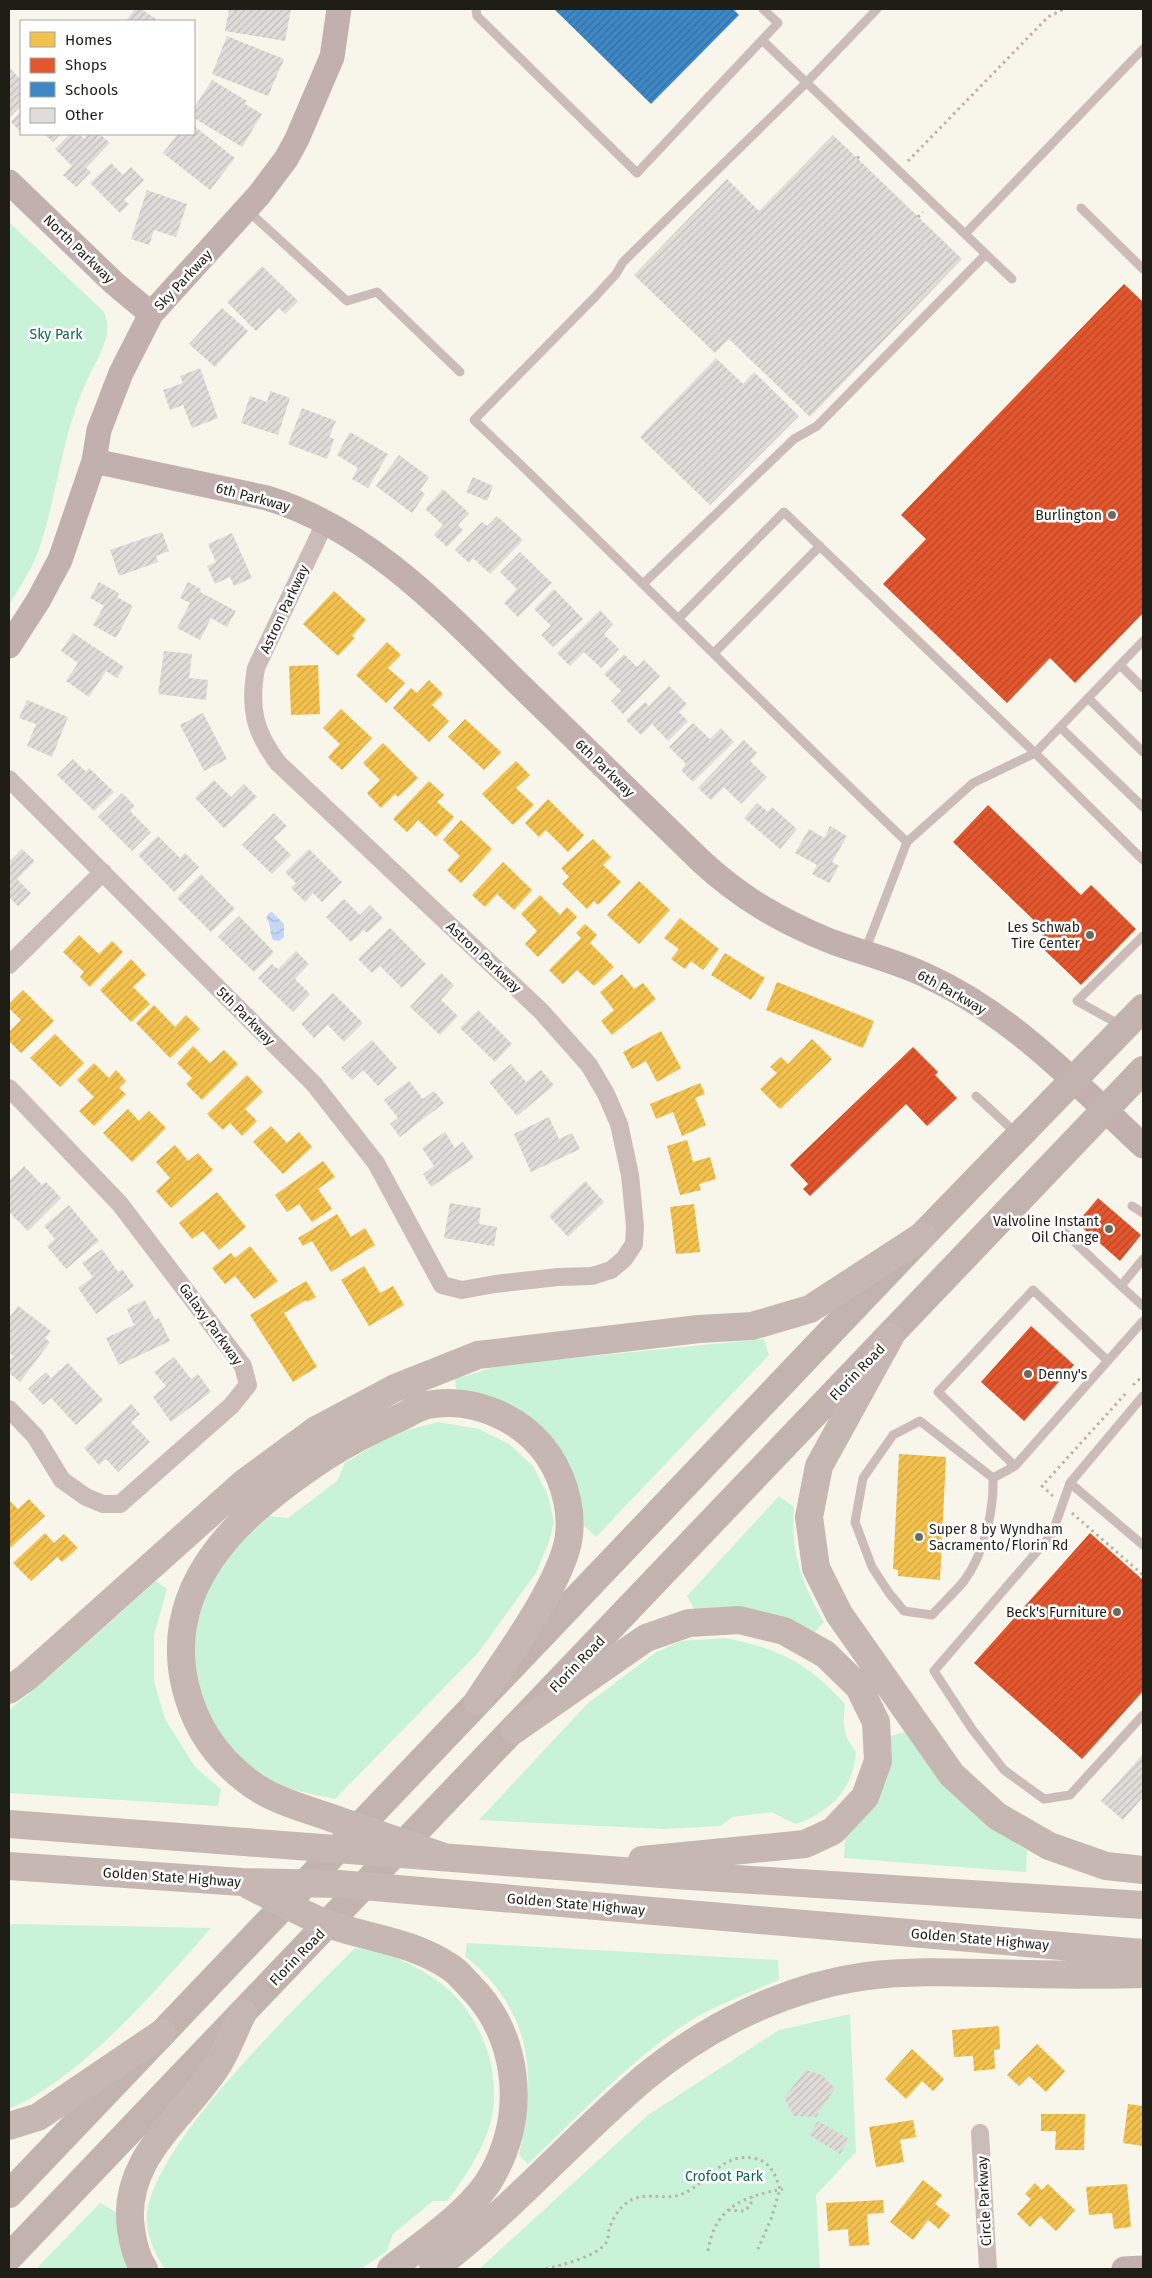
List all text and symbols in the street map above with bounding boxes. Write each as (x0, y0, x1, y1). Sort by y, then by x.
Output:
legend (20, 20, 195, 135)
text: Homes (65, 31, 112, 49)
text: Shops (65, 56, 107, 74)
text: Schools (65, 81, 118, 99)
text: Other (65, 106, 104, 124)
street label: North Parkway (40, 211, 118, 287)
street label: Sky Parkway (151, 246, 216, 314)
park label: Sky Park (30, 326, 83, 343)
street label: 6th Parkway (214, 479, 292, 516)
place label: Burlington (1035, 507, 1102, 524)
marker: Burlington (1106, 509, 1118, 521)
street label: Astron Parkway (256, 562, 313, 656)
street label: 6th Parkway (571, 736, 638, 801)
street label: Astron Parkway (443, 918, 525, 997)
place label: Les Schwab Tire Center (1007, 919, 1081, 952)
marker: Les Schwab Tire Center (1084, 929, 1096, 941)
street label: 6th Parkway (914, 967, 989, 1018)
street label: 5th Parkway (213, 984, 278, 1049)
place label: Valvoline Instant Oil Change (993, 1213, 1100, 1246)
marker: Valvoline Instant Oil Change (1103, 1223, 1115, 1235)
street label: Galaxy Parkway (175, 1280, 246, 1369)
street label: Florin Road (826, 1340, 889, 1404)
place label: Denny's (1038, 1366, 1088, 1383)
marker: Denny's (1022, 1368, 1034, 1380)
place label: Super 8 by Wyndham Sacramento/Florin Rd (929, 1521, 1068, 1554)
marker: Super 8 by Wyndham Sacramento/Florin Rd (913, 1531, 925, 1543)
place label: Beck's Furniture (1006, 1604, 1107, 1621)
marker: Beck's Furniture (1111, 1606, 1123, 1618)
street label: Florin Road (546, 1632, 609, 1696)
street label: Golden State Highway (102, 1864, 242, 1891)
street label: Golden State Highway (506, 1890, 646, 1919)
street label: Florin Road (266, 1925, 329, 1989)
street label: Golden State Highway (910, 1925, 1050, 1954)
street label: Circle Parkway (974, 2155, 995, 2247)
park label: Crofoot Park (685, 2168, 764, 2185)

